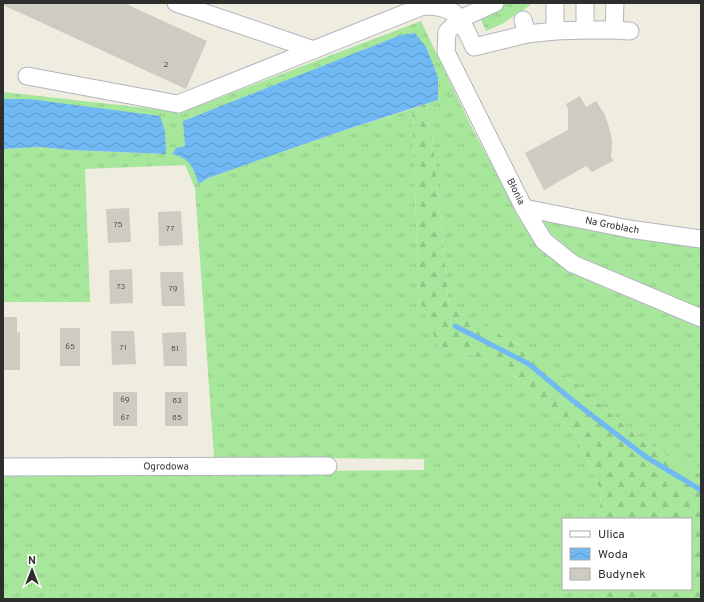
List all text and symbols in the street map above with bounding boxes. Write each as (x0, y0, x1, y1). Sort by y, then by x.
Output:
house number: 2 (164, 60, 169, 70)
street label: Błonia (504, 176, 528, 207)
street label: Na Groblach (584, 214, 640, 237)
house number: 75 (113, 220, 123, 230)
house number: 77 (166, 224, 174, 234)
house number: 73 (117, 282, 126, 292)
house number: 79 (169, 284, 178, 294)
house number: 65 (65, 342, 75, 352)
house number: 71 (119, 343, 127, 353)
house number: 81 (171, 344, 179, 354)
house number: 69 (120, 395, 130, 405)
house number: 83 (172, 396, 182, 406)
house number: 67 (121, 413, 129, 423)
house number: 85 (172, 413, 182, 423)
street label: Ogrodowa (143, 460, 189, 473)
legend (562, 518, 692, 590)
text: Ulica (598, 527, 625, 543)
text: Woda (598, 547, 628, 563)
north arrow (12, 550, 52, 590)
text: N (28, 554, 36, 568)
text: Budynek (598, 567, 646, 583)

